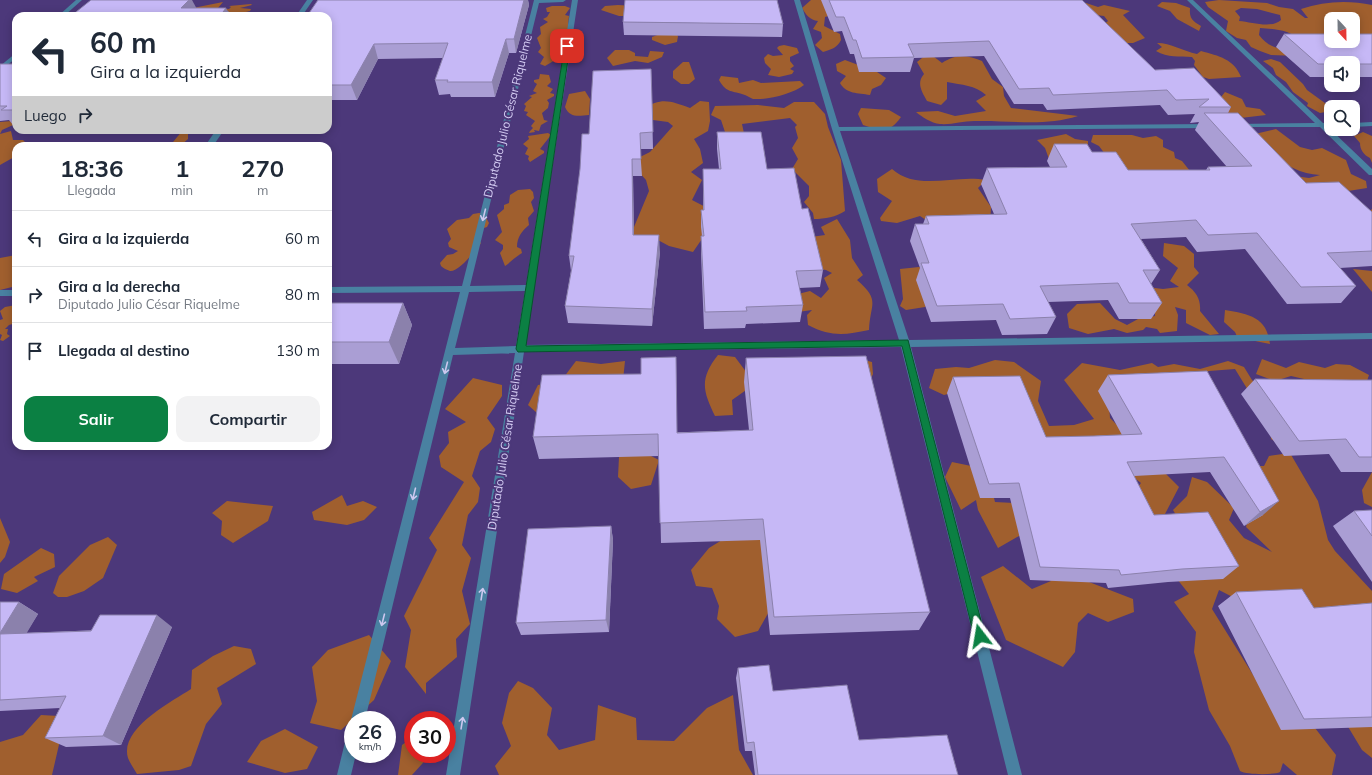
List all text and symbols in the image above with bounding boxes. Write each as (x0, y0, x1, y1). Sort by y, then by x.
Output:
north arrow (1324, 12, 1360, 48)
map controls (1324, 12, 1360, 136)
text: 60 m (90, 25, 156, 60)
icon: left (24, 28, 76, 80)
pin (550, 29, 584, 63)
street label: Diputado Julio César Riquelme (480, 33, 535, 199)
icon: arrive (556, 35, 578, 57)
button: sound (1324, 56, 1360, 92)
text: Gira a la izquierda (90, 60, 241, 83)
button: search (1324, 100, 1360, 136)
icon: right (74, 104, 96, 126)
text: Luego (24, 106, 66, 125)
text: 18:36 (60, 153, 123, 183)
text: 1 (175, 153, 189, 183)
text: 270 (241, 153, 284, 183)
text: Llegada (67, 182, 116, 198)
text: min (171, 182, 193, 198)
text: m (257, 182, 268, 198)
one-way arrow (480, 208, 487, 221)
icon: left (24, 228, 46, 250)
text: Gira a la izquierda (58, 229, 189, 248)
text: 60 m (285, 229, 320, 248)
text: Gira a la derecha (58, 277, 180, 296)
icon: right (24, 284, 46, 306)
text: 80 m (285, 285, 320, 304)
text: Diputado Julio César Riquelme (58, 296, 240, 312)
icon: arrive (24, 340, 46, 362)
text: Llegada al destino (58, 341, 190, 360)
text: 130 m (276, 341, 320, 360)
one-way arrow (442, 361, 449, 374)
street label: Diputado Julio César Riquelme (484, 363, 525, 531)
button: Salir (24, 396, 168, 442)
button: Compartir (176, 396, 320, 442)
one-way arrow (410, 487, 417, 500)
one-way arrow (478, 588, 486, 601)
one-way arrow (378, 613, 386, 626)
position arrow (959, 615, 1001, 657)
speed limit sign: 30 (404, 711, 456, 763)
one-way arrow (458, 717, 466, 730)
text: 26 (358, 719, 382, 744)
text: km/h (359, 740, 381, 753)

